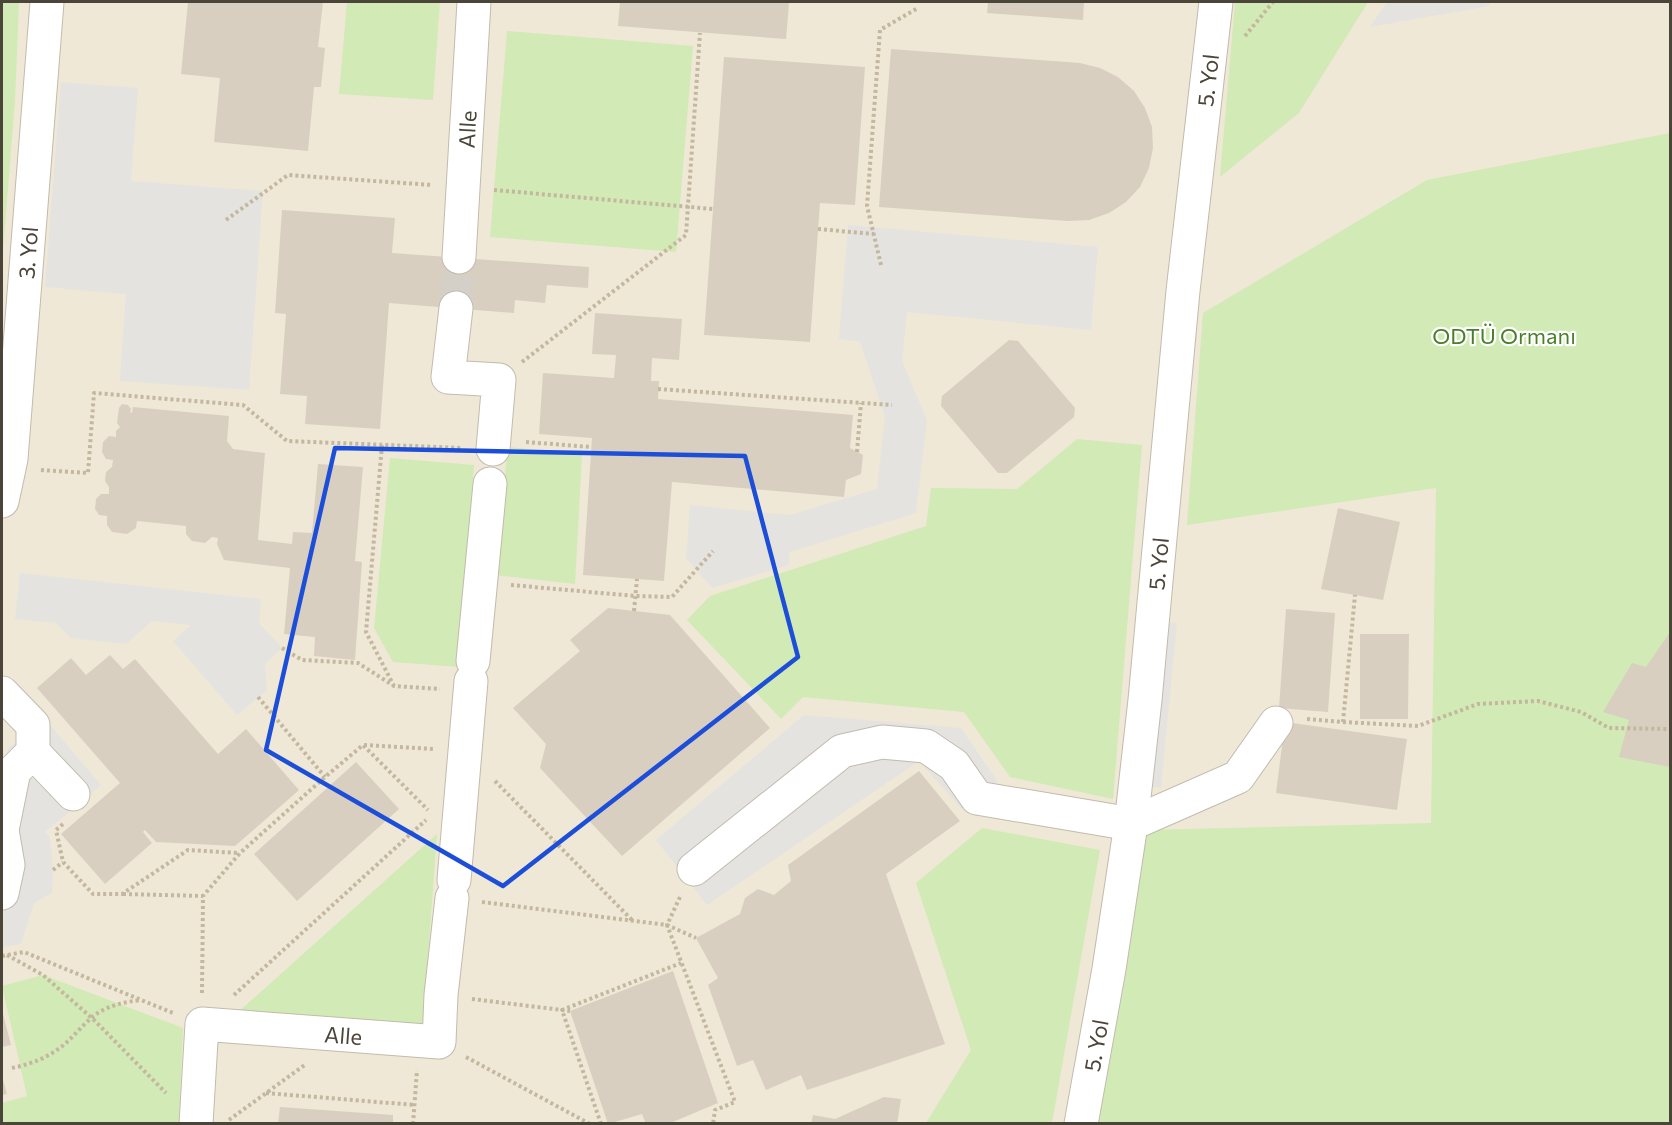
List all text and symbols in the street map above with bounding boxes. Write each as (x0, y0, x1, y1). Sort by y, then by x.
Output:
street label: 5. Yol (1191, 52, 1223, 108)
street label: Alle (452, 109, 481, 149)
street label: 3. Yol (12, 225, 43, 280)
park label: ODTÜ Ormanı (1432, 322, 1576, 349)
street label: 5. Yol (1142, 536, 1174, 591)
street label: 5. Yol (1077, 1017, 1113, 1074)
street label: Alle (323, 1020, 363, 1050)

